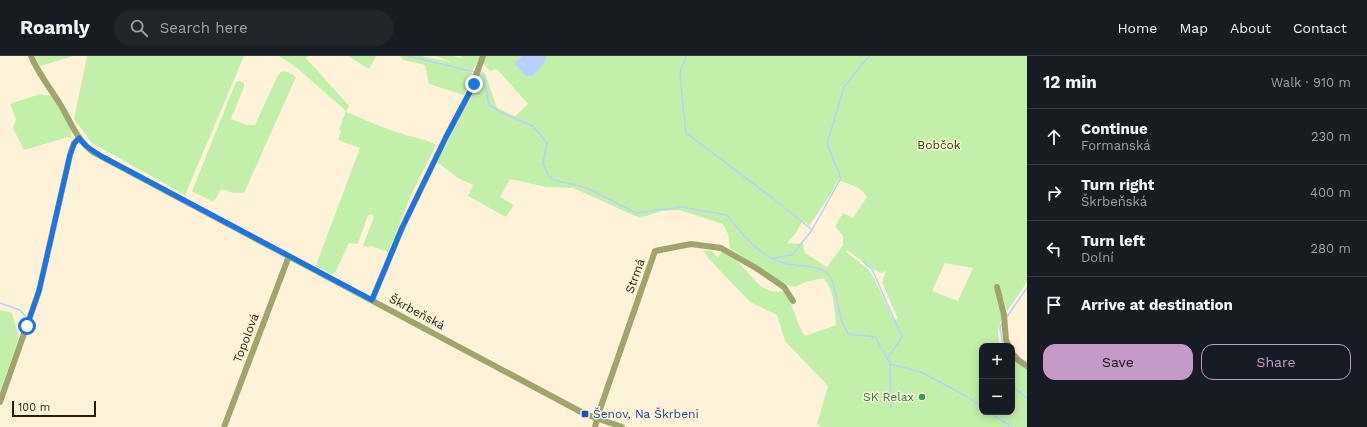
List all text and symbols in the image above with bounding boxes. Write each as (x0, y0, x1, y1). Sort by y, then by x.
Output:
search box (114, 10, 394, 46)
text: Roamly (20, 16, 90, 39)
icon: search (128, 17, 150, 39)
text: Search here (160, 19, 248, 37)
text: Home (1117, 20, 1157, 36)
text: Map (1179, 20, 1208, 36)
text: About (1230, 20, 1271, 36)
text: Contact (1293, 20, 1347, 36)
text: 12 min (1043, 72, 1097, 92)
route end (465, 75, 483, 93)
text: Walk · 910 m (1271, 75, 1351, 90)
text: Continue (1081, 120, 1148, 138)
icon: ahead (1043, 126, 1065, 148)
text: 230 m (1311, 129, 1351, 144)
park label: Bobčok (917, 138, 961, 152)
text: Formanská (1081, 138, 1151, 153)
text: Turn right (1081, 176, 1154, 194)
icon: right (1043, 182, 1065, 204)
text: 400 m (1310, 185, 1351, 200)
text: Škrbeňská (1081, 194, 1147, 209)
text: Turn left (1081, 232, 1145, 250)
icon: left (1043, 238, 1065, 260)
text: 280 m (1311, 241, 1351, 256)
text: Dolní (1081, 250, 1114, 265)
street label: Strmá (622, 257, 648, 295)
street label: Škrbeňská (387, 291, 447, 333)
icon: arrive (1043, 294, 1065, 316)
text: Arrive at destination (1081, 296, 1233, 314)
street label: Topolová (230, 311, 262, 365)
route start (18, 317, 36, 335)
map controls (979, 343, 1015, 415)
button: + (979, 343, 1015, 379)
button: Save (1043, 344, 1193, 380)
button: Share (1201, 344, 1351, 380)
button: − (979, 379, 1015, 415)
place label: SK Relax (863, 390, 914, 404)
marker: SK Relax (917, 392, 927, 402)
scale bar (12, 399, 96, 418)
text: 100 m (18, 401, 50, 414)
place label: Šenov, Na Škrbeni (593, 407, 699, 421)
marker: Šenov, Na Škrbeni (580, 409, 590, 419)

